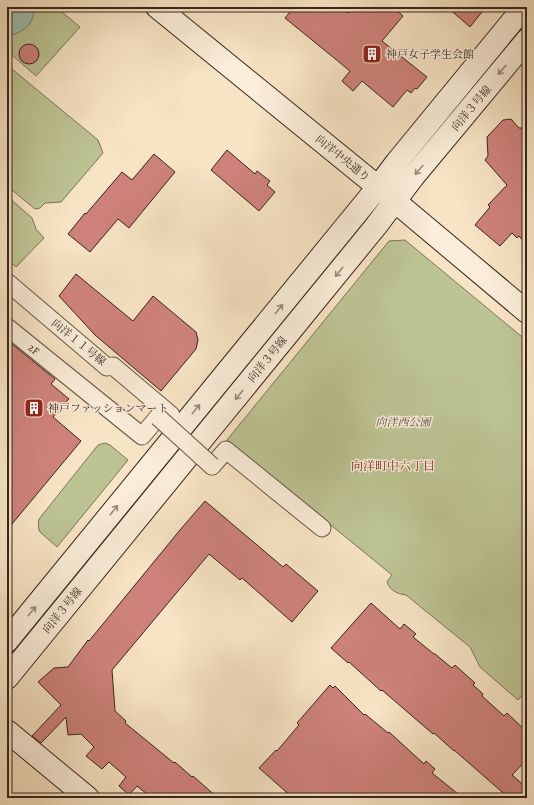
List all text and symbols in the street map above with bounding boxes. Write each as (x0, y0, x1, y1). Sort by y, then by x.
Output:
building icon: 神戸女子学生会館 (361, 43, 383, 65)
place label: 神戸女子学生会館 (386, 47, 474, 62)
one-way arrow (498, 65, 507, 76)
street label: 向洋３号線 (448, 82, 495, 134)
street label: 向洋中央通り (312, 132, 373, 185)
one-way arrow (415, 165, 424, 176)
one-way arrow (334, 267, 343, 278)
one-way arrow (274, 303, 283, 314)
street label: 向洋１１号線 (48, 316, 109, 369)
street label: 向洋３号線 (244, 333, 291, 385)
street label: 2F (25, 340, 43, 359)
one-way arrow (234, 389, 243, 400)
building icon: 神戸ファッションマート (23, 397, 45, 419)
place label: 神戸ファッションマート (48, 401, 169, 416)
one-way arrow (192, 404, 201, 415)
park label: 向洋西公園 (376, 415, 432, 430)
district label: 向洋町中六丁目 (351, 458, 435, 474)
one-way arrow (110, 504, 118, 515)
street label: 向洋３号線 (39, 584, 86, 636)
one-way arrow (27, 605, 36, 616)

